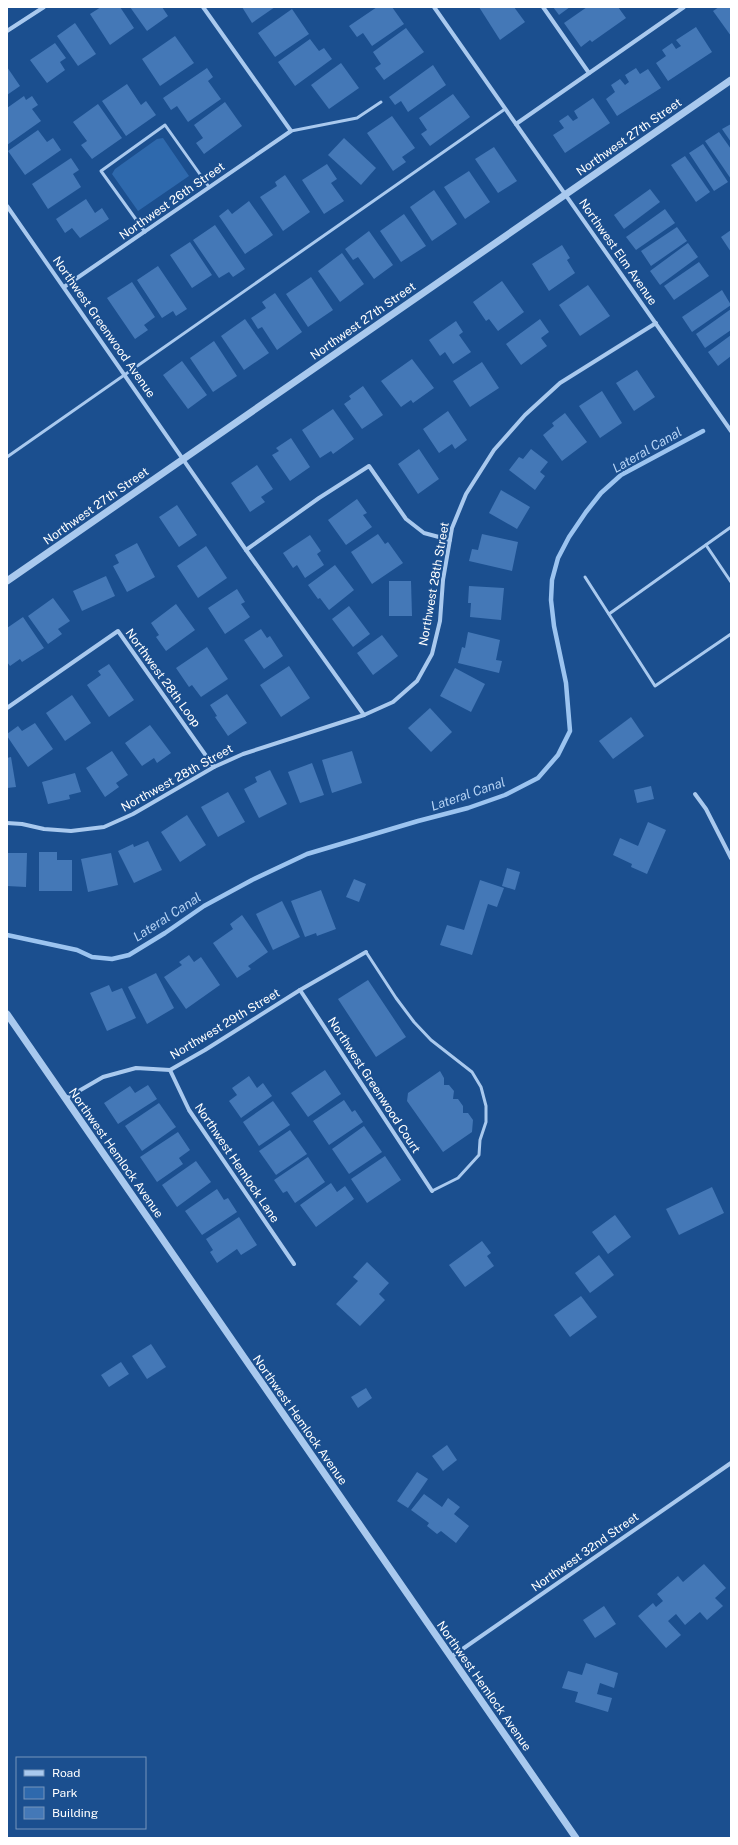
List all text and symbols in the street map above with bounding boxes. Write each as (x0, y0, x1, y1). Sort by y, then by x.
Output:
street label: Northwest 27th Street (574, 95, 685, 179)
street label: Northwest 26th Street (117, 159, 228, 243)
street label: Northwest Elm Avenue (576, 196, 660, 308)
street label: Northwest Greenwood Avenue (50, 254, 158, 400)
street label: Northwest 27th Street (308, 279, 419, 363)
water label: Lateral Canal (610, 424, 684, 476)
street label: Northwest 27th Street (41, 464, 152, 548)
street label: Northwest 28th Street (416, 521, 452, 647)
street label: Northwest 28th Loop (123, 626, 203, 730)
street label: Northwest 28th Street (119, 741, 236, 815)
water label: Lateral Canal (429, 774, 507, 814)
water label: Lateral Canal (130, 890, 204, 944)
street label: Northwest 29th Street (168, 986, 283, 1062)
street label: Northwest Greenwood Court (325, 1015, 423, 1156)
street label: Northwest Hemlock Avenue (66, 1086, 166, 1221)
street label: Northwest Hemlock Lane (192, 1101, 282, 1225)
street label: Northwest Hemlock Avenue (250, 1353, 350, 1488)
street label: Northwest 32nd Street (529, 1509, 642, 1594)
street label: Northwest Hemlock Avenue (434, 1619, 534, 1754)
legend (16, 1757, 146, 1829)
text: Road (52, 1766, 80, 1780)
text: Park (52, 1786, 78, 1800)
text: Building (52, 1806, 98, 1820)

